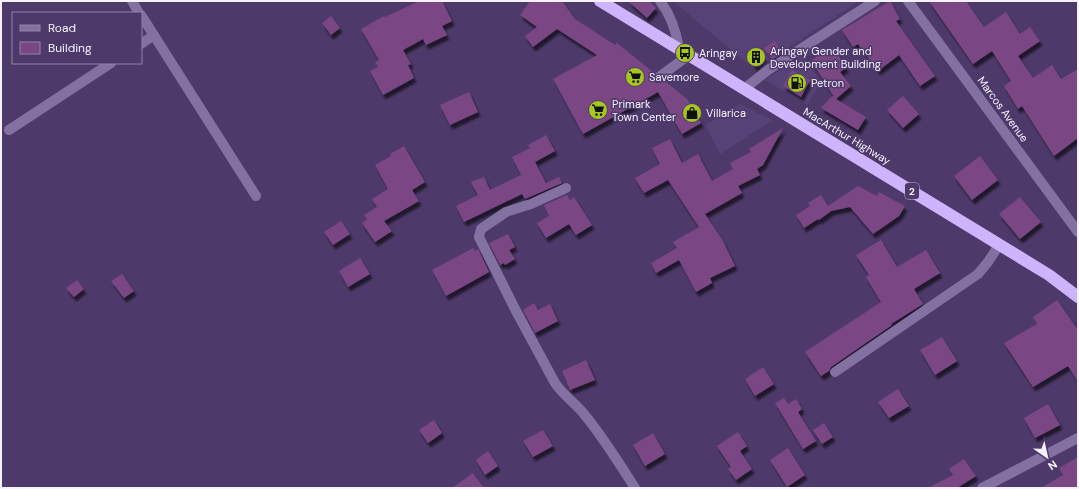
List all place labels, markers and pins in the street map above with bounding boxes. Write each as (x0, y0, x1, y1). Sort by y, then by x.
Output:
bus stop icon: Aringay (674, 42, 696, 64)
place label: Aringay Gender and Development Building (770, 44, 881, 71)
place label: Aringay (699, 46, 737, 60)
building icon: Aringay Gender and Development Building (745, 46, 767, 68)
supermarket icon: Savemore (624, 66, 646, 88)
place label: Savemore (649, 70, 699, 84)
fuel station icon: Petron (786, 72, 808, 94)
place label: Petron (811, 76, 844, 90)
place label: Primark Town Center (612, 97, 676, 124)
supermarket icon: Primark Town Center (587, 99, 609, 121)
shop icon: Villarica (681, 102, 703, 124)
place label: Villarica (706, 106, 746, 120)

